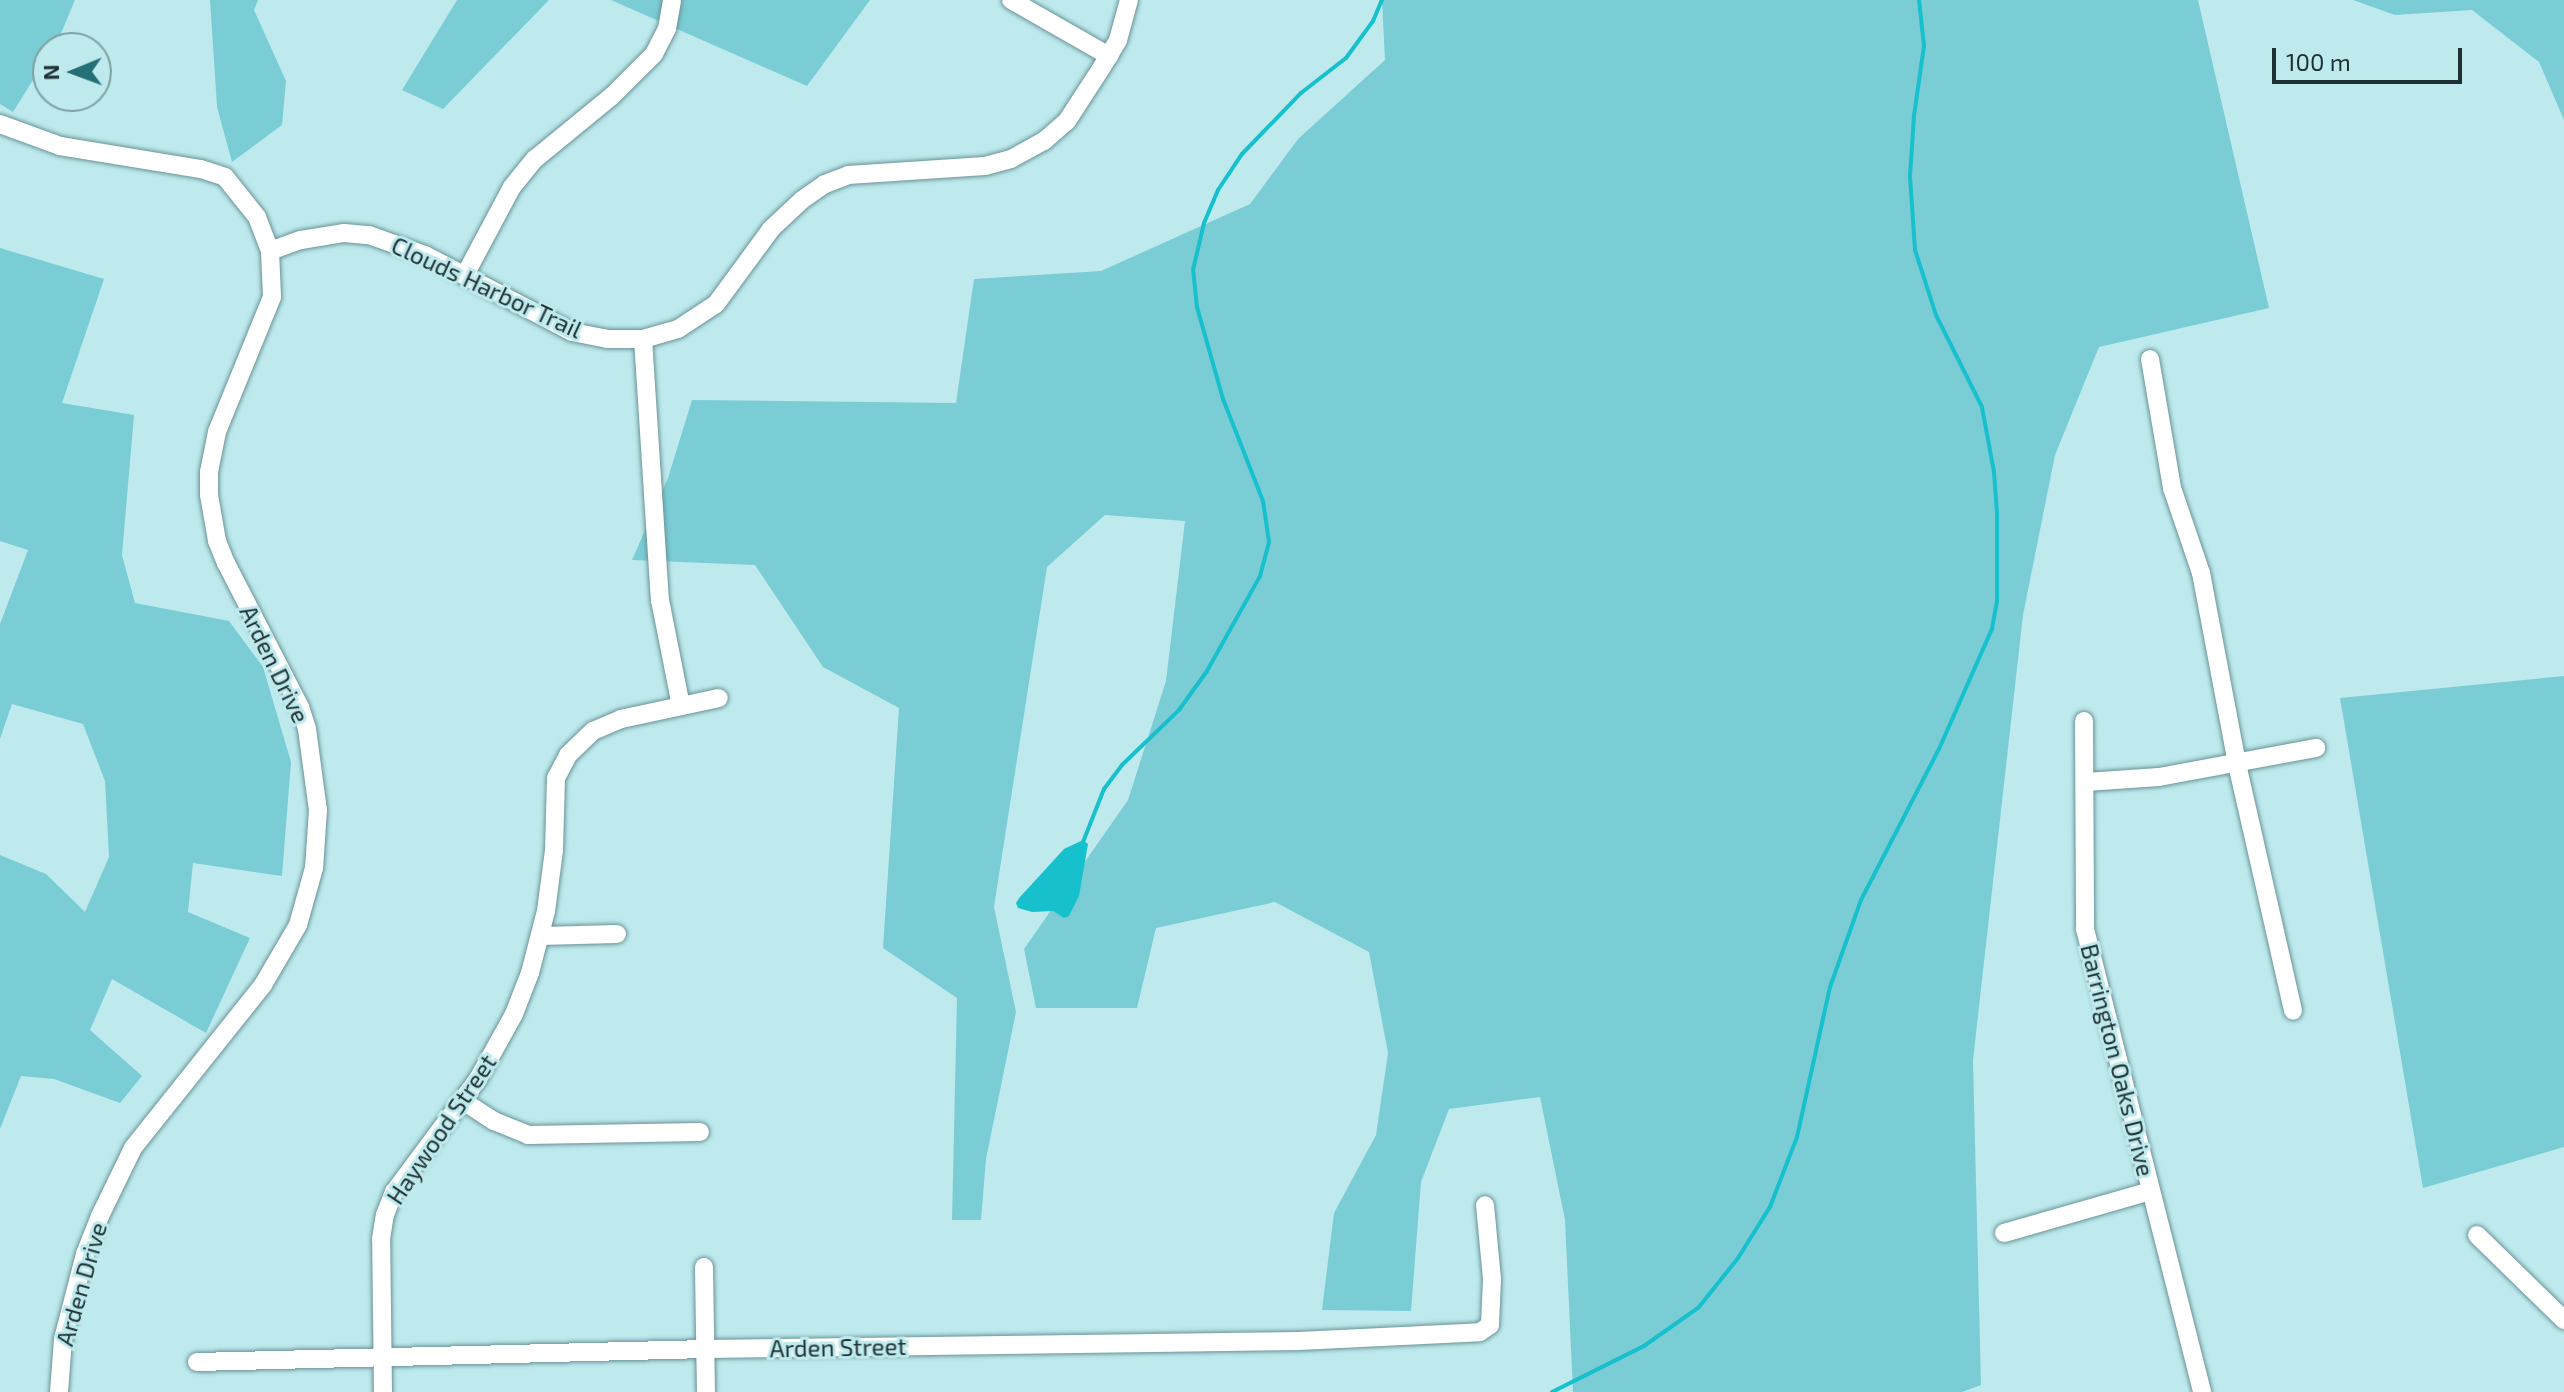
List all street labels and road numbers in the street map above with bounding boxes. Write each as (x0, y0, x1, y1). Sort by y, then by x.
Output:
street label: Clouds Harbor Trail (387, 230, 587, 344)
street label: Arden Drive (234, 601, 316, 727)
street label: Barrington Oaks Drive (2075, 941, 2161, 1179)
street label: Haywood Street (380, 1049, 502, 1209)
street label: Arden Drive (50, 1219, 112, 1349)
street label: Arden Street (769, 1331, 907, 1363)

